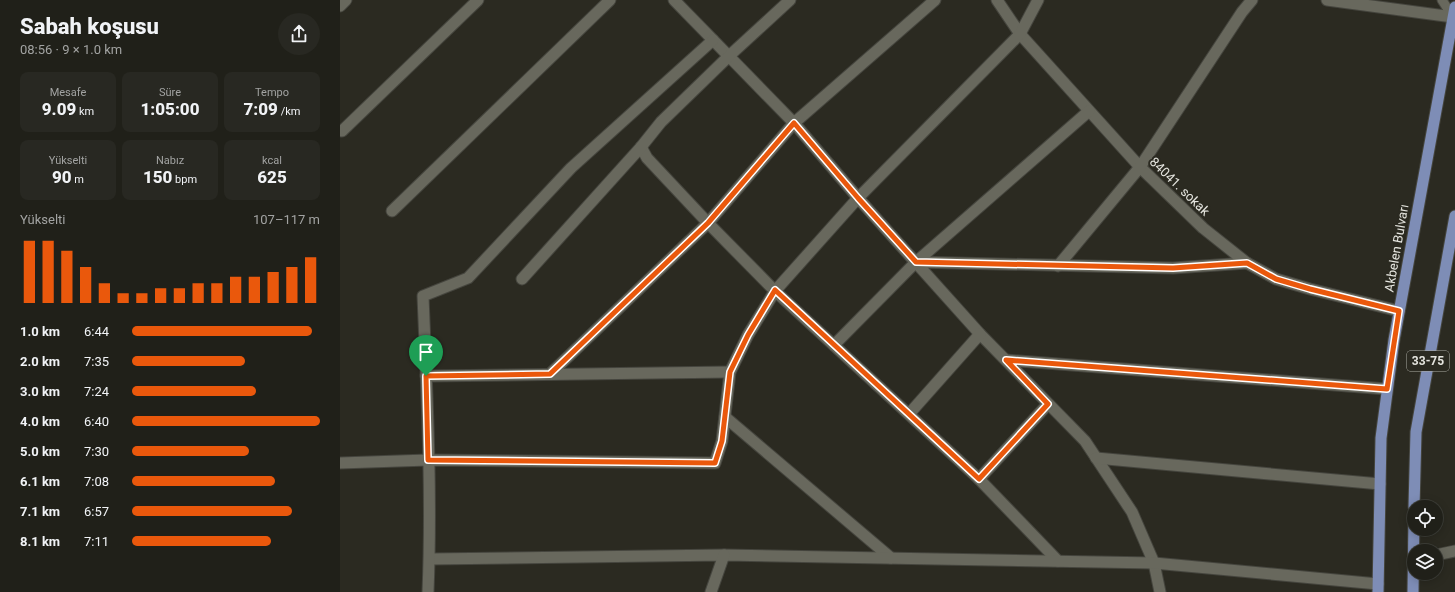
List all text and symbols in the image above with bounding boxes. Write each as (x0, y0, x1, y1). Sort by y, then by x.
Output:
button: share (278, 13, 320, 55)
text: Sabah koşusu (20, 14, 159, 39)
text: 08:56 · 9 × 1.0 km (20, 42, 122, 57)
text: Mesafe (50, 86, 86, 99)
text: Süre (159, 86, 181, 99)
text: Tempo (255, 86, 289, 99)
text: 9.09 (42, 99, 76, 119)
text: 1:05:00 (141, 99, 199, 119)
text: 7:09 (244, 99, 278, 119)
text: km (76, 105, 94, 118)
text: /km (278, 105, 300, 118)
text: Yükselti (49, 154, 87, 167)
text: Nabız (156, 154, 184, 167)
text: kcal (262, 154, 282, 167)
street label: 84041. sokak (1147, 154, 1213, 219)
text: 90 (52, 167, 72, 187)
text: 150 (143, 167, 172, 187)
text: 625 (257, 167, 287, 187)
text: m (72, 173, 84, 186)
text: bpm (172, 173, 197, 186)
street label: Akbelen Bulvarı (1381, 203, 1412, 293)
text: Yükselti (20, 212, 66, 227)
text: 107–117 m (253, 212, 320, 227)
text: 1.0 km (20, 324, 60, 339)
text: 6:44 (84, 324, 109, 339)
pin (409, 335, 443, 376)
icon: arrive (415, 341, 437, 363)
road number: 33-75 (1407, 351, 1449, 371)
text: 2.0 km (20, 354, 60, 369)
text: 7:35 (84, 354, 109, 369)
text: 3.0 km (20, 384, 60, 399)
text: 7:24 (84, 384, 109, 399)
text: 4.0 km (20, 414, 60, 429)
text: 6:40 (84, 414, 109, 429)
text: 5.0 km (20, 444, 60, 459)
text: 7:30 (84, 444, 109, 459)
text: 6.1 km (20, 474, 60, 489)
text: 7:08 (84, 474, 109, 489)
map controls (1407, 500, 1443, 580)
button: locate (1407, 500, 1443, 536)
text: 7.1 km (20, 504, 60, 519)
text: 6:57 (84, 504, 109, 519)
text: 8.1 km (20, 534, 60, 549)
text: 7:11 (84, 534, 109, 549)
button: layers (1407, 544, 1443, 580)

